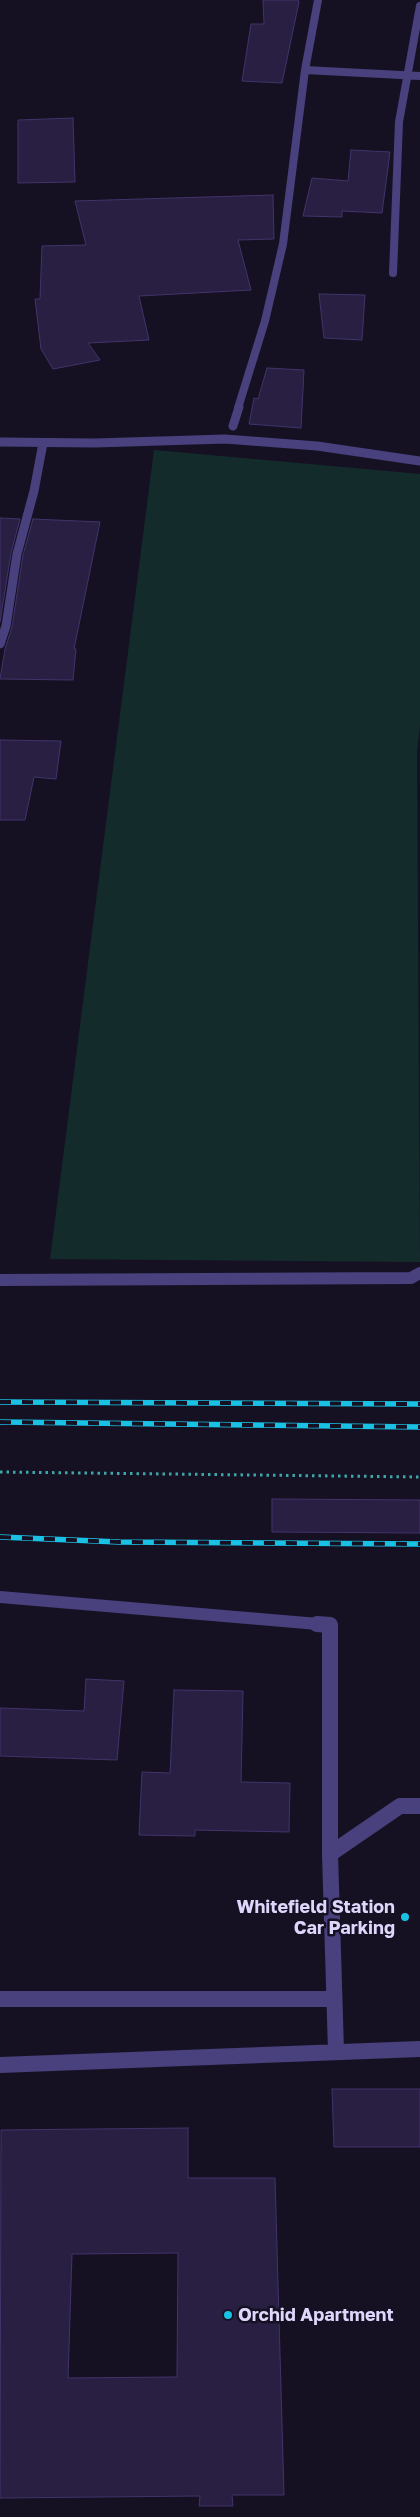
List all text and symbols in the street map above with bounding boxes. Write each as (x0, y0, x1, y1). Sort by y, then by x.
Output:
place label: Whitefield Station Car Parking (236, 1896, 395, 1938)
marker: Whitefield Station Car Parking (399, 1911, 411, 1923)
place label: Orchid Apartment (238, 2304, 394, 2326)
marker: Orchid Apartment (222, 2309, 234, 2321)

